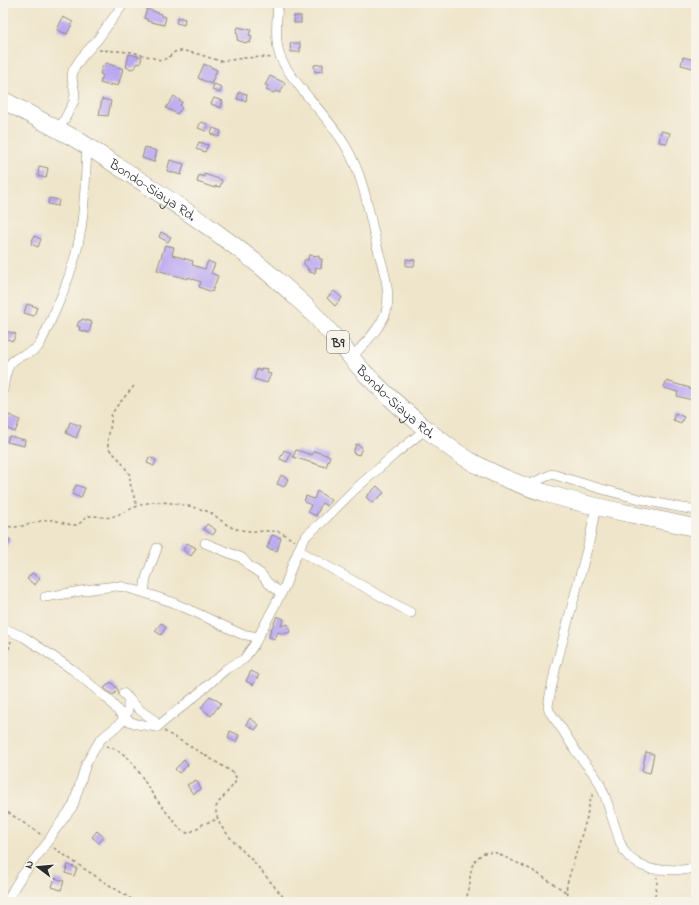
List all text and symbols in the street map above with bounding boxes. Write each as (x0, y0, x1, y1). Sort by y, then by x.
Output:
street label: Bondo-Siaya Rd. (104, 154, 200, 227)
road number: B9 (327, 331, 349, 353)
street label: Bondo-Siaya Rd. (350, 360, 439, 444)
north arrow (18, 847, 58, 887)
text: N (21, 859, 38, 870)

